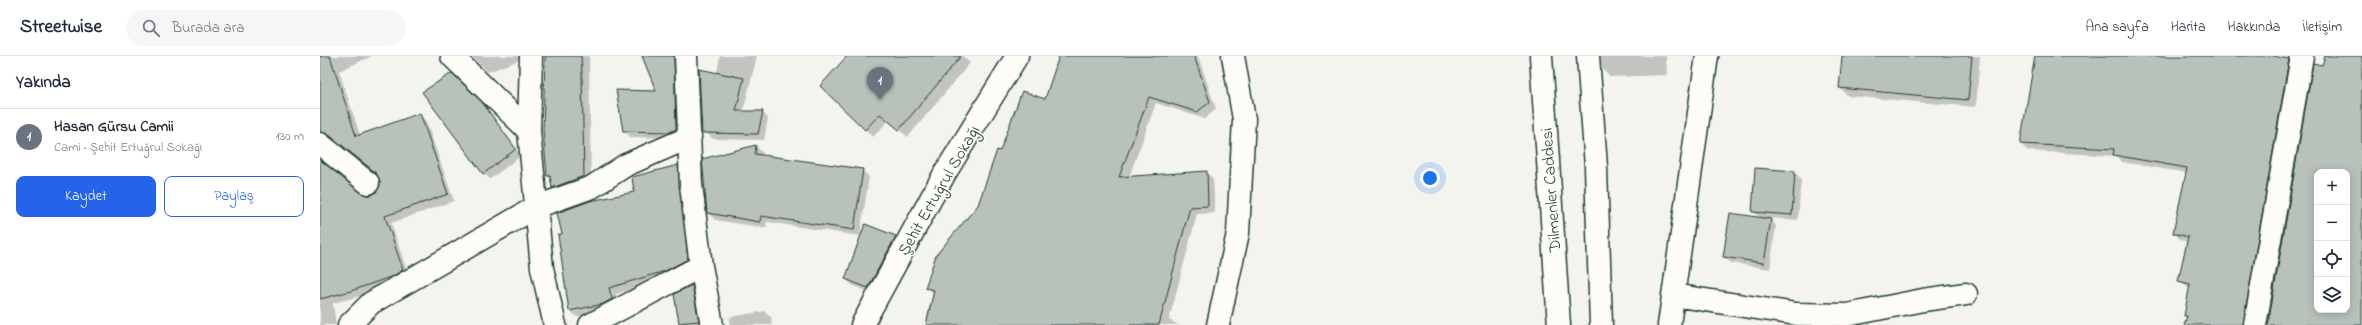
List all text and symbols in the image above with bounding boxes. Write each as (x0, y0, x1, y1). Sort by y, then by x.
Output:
search box (126, 10, 406, 46)
text: Streetwise (20, 14, 102, 41)
icon: search (140, 17, 162, 39)
text: Burada ara (172, 17, 244, 39)
text: Ana sayfa (2086, 17, 2149, 38)
text: Harita (2171, 17, 2206, 38)
text: Hakkında (2228, 17, 2280, 38)
text: İletişim (2302, 17, 2342, 38)
pin: 1 (867, 67, 893, 100)
text: Yakında (16, 70, 71, 95)
text: Hasan Gürsu Camii (54, 116, 174, 138)
street label: Şehit Ertuğrul Sokağı (892, 121, 989, 262)
text: 1 (27, 127, 31, 146)
text: 130 m (276, 127, 304, 146)
street label: Dilmenler Caddesi (1535, 127, 1568, 254)
text: Cami · Şehit Ertuğrul Sokağı (54, 138, 202, 157)
your location (1420, 168, 1440, 188)
map controls (2314, 169, 2350, 313)
button: + (2314, 169, 2350, 205)
button: Kaydet (16, 176, 156, 217)
button: Paylaş (164, 176, 304, 217)
button: − (2314, 205, 2350, 241)
button: locate (2314, 241, 2350, 277)
button: layers (2314, 277, 2350, 313)

